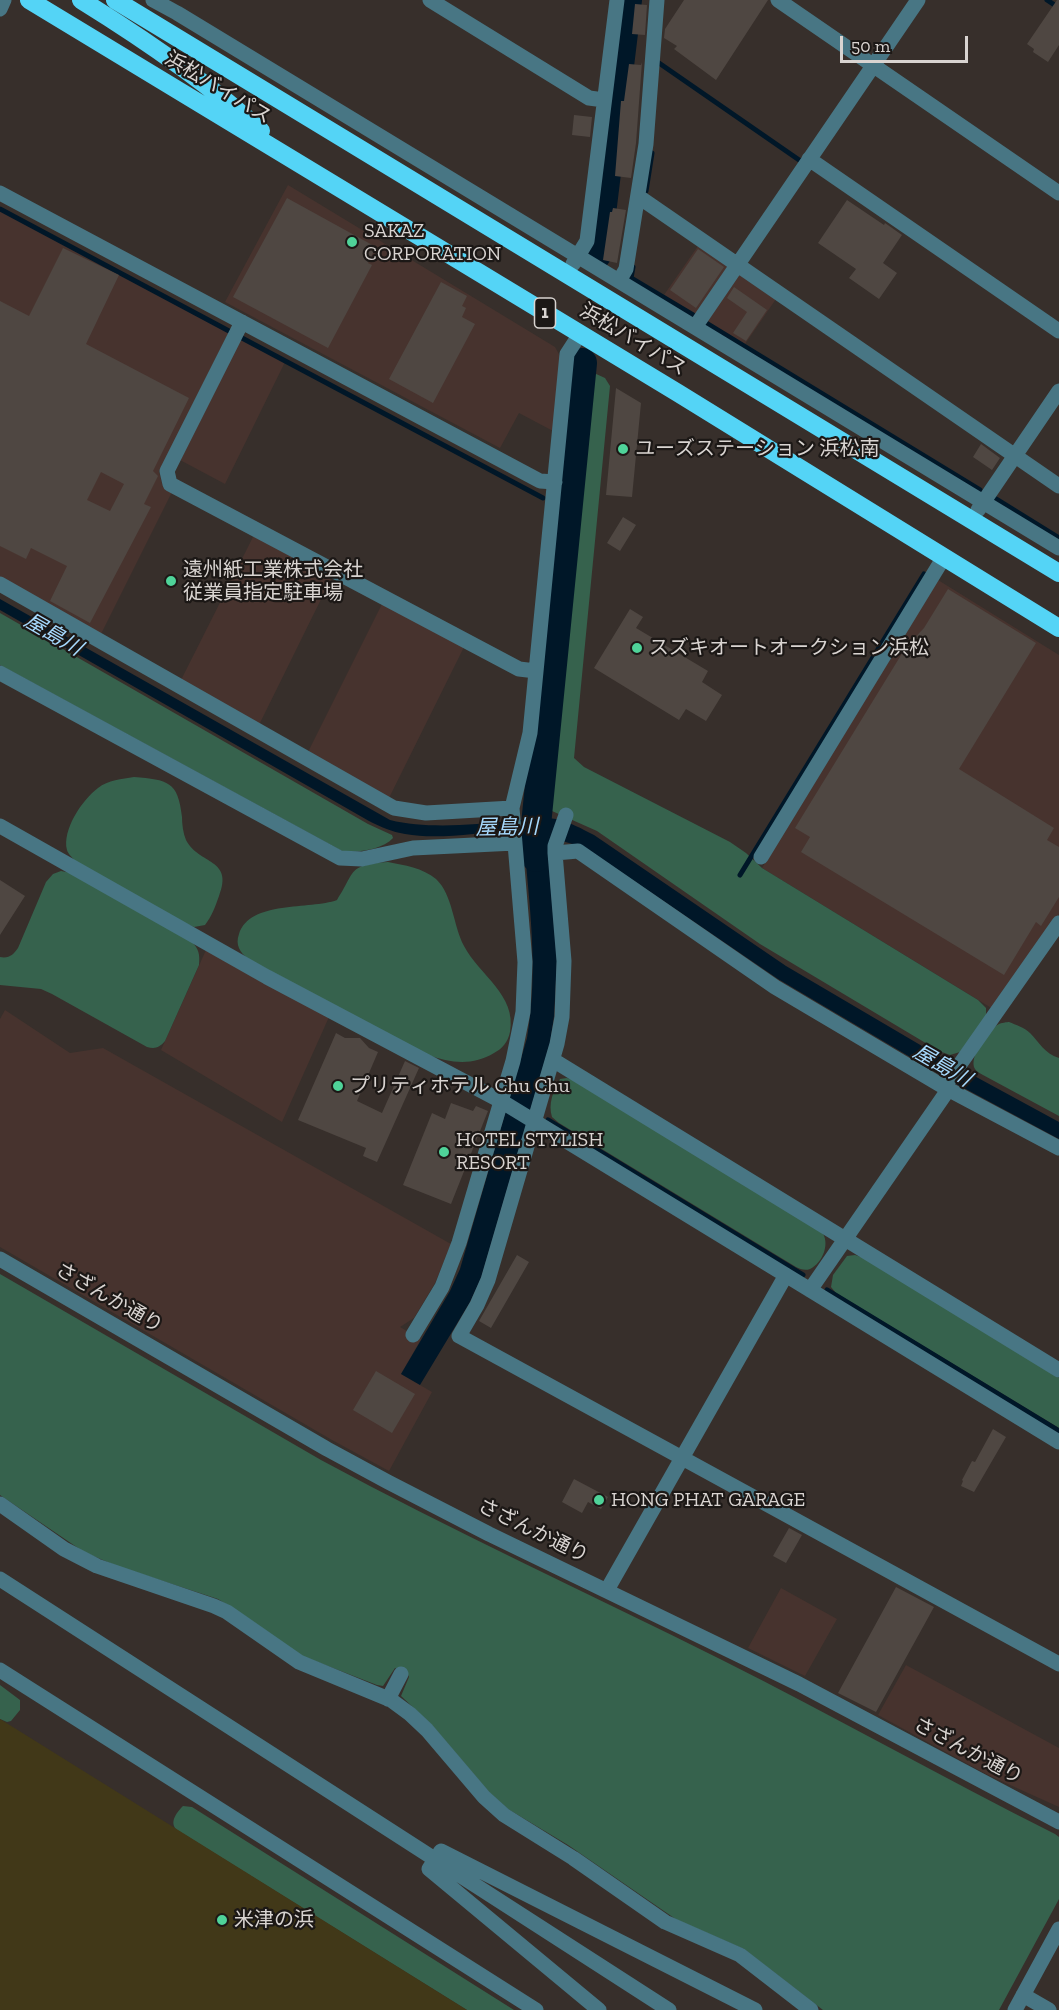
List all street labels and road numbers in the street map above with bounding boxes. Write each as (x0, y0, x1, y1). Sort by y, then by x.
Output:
street label: 浜松バイパス (160, 47, 276, 129)
road number: 1 (534, 298, 556, 328)
street label: 浜松バイパス (575, 299, 691, 381)
street label: さざんか通り (51, 1258, 167, 1338)
street label: さざんか通り (474, 1494, 592, 1568)
street label: さざんか通り (909, 1712, 1027, 1790)

